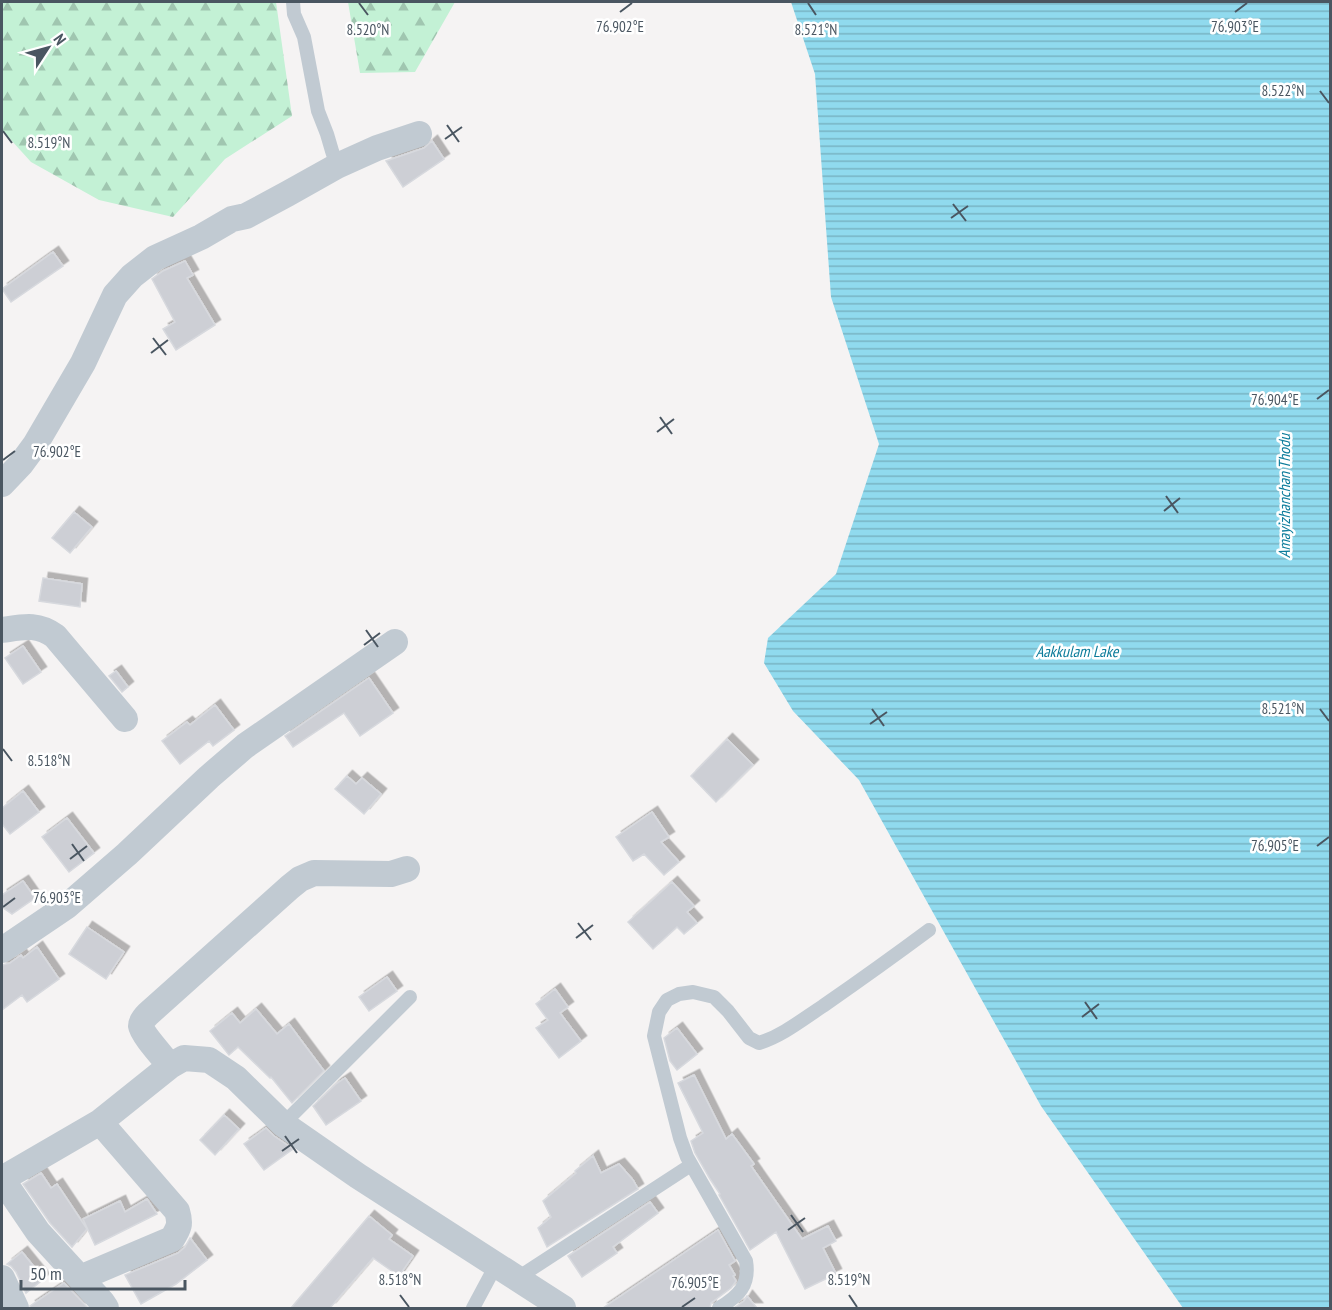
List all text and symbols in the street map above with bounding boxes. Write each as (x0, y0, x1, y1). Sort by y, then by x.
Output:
text: 76.902°E (596, 17, 644, 36)
text: 76.903°E (1211, 17, 1259, 36)
north arrow (18, 18, 78, 78)
text: 8.520°N (347, 20, 389, 39)
text: 8.521°N (795, 20, 837, 39)
text: N (50, 30, 71, 49)
text: 8.522°N (1262, 81, 1304, 100)
text: 8.519°N (28, 133, 70, 152)
text: 76.904°E (1251, 390, 1299, 409)
water label: Amayizhanchan Thodu (1274, 433, 1294, 558)
text: 76.902°E (33, 442, 81, 461)
water label: Aakkulam Lake (1036, 641, 1120, 661)
text: 8.521°N (1262, 699, 1304, 718)
text: 8.518°N (28, 751, 70, 770)
text: 76.905°E (1251, 836, 1299, 855)
text: 76.903°E (33, 888, 81, 907)
scale bar (21, 1253, 184, 1291)
text: 50 m (30, 1262, 62, 1285)
text: 8.518°N (379, 1270, 421, 1289)
text: 8.519°N (828, 1270, 870, 1289)
text: 76.905°E (671, 1273, 719, 1292)

